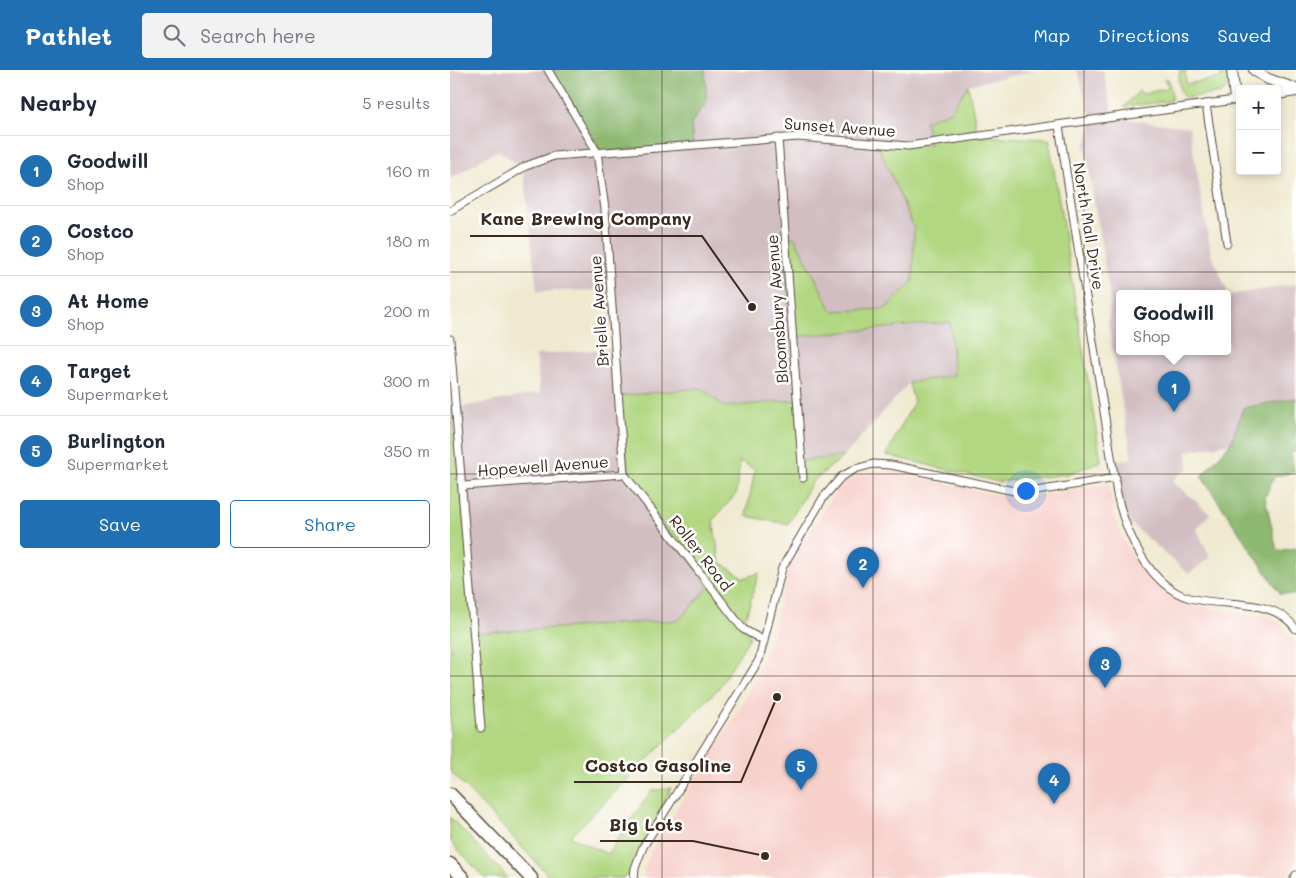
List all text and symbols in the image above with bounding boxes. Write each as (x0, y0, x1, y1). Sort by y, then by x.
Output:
search box (142, 13, 492, 58)
text: Pathlet (25, 20, 112, 51)
icon: search (160, 21, 188, 49)
text: Search here (200, 23, 316, 48)
text: Map (1033, 23, 1070, 47)
text: Directions (1098, 23, 1190, 47)
text: Saved (1218, 23, 1271, 47)
map controls (1236, 85, 1281, 175)
button: + (1236, 85, 1281, 130)
text: Nearby (20, 89, 97, 116)
text: 5 results (362, 92, 430, 113)
street label: Sunset Avenue (784, 112, 897, 141)
button: − (1236, 130, 1281, 175)
text: Goodwill (67, 148, 148, 173)
text: 1 (32, 160, 40, 181)
text: 160 m (385, 160, 430, 181)
street label: North Mall Drive (1069, 161, 1110, 291)
text: Shop (67, 173, 104, 194)
callout: Kane Brewing Company (470, 203, 702, 236)
text: Kane Brewing Company (480, 206, 692, 230)
text: Costco (67, 218, 134, 243)
text: 2 (32, 230, 40, 251)
text: 180 m (385, 230, 430, 251)
street label: Bloomsbury Avenue (761, 234, 792, 384)
text: Shop (67, 243, 104, 264)
street label: Brielle Avenue (584, 255, 613, 367)
text: At Home (67, 288, 149, 313)
popup (1116, 290, 1231, 355)
text: 3 (31, 300, 41, 321)
text: 200 m (383, 300, 430, 321)
text: Goodwill (1133, 300, 1214, 325)
text: Shop (67, 313, 104, 334)
text: Shop (1133, 325, 1170, 346)
text: Target (67, 358, 131, 383)
text: 4 (31, 370, 41, 391)
text: 300 m (383, 370, 430, 391)
pin: 1 (1158, 371, 1190, 412)
text: Supermarket (67, 383, 169, 404)
text: Burlington (67, 428, 165, 453)
text: 5 (31, 440, 41, 461)
text: 350 m (384, 440, 430, 461)
street label: Hopewell Avenue (477, 450, 609, 481)
text: Supermarket (67, 453, 169, 474)
your location (1013, 478, 1039, 504)
button: Save (20, 500, 220, 548)
button: Share (230, 500, 430, 548)
street label: Roller Road (665, 510, 738, 595)
pin: 2 (847, 547, 879, 588)
pin: 3 (1089, 647, 1121, 688)
callout: Costco Gasoline (574, 749, 741, 782)
pin: 5 (785, 749, 817, 790)
text: Costco Gasoline (585, 753, 731, 777)
pin: 4 (1038, 763, 1070, 804)
callout: Big Lots (600, 808, 693, 841)
text: Big Lots (609, 812, 683, 836)

